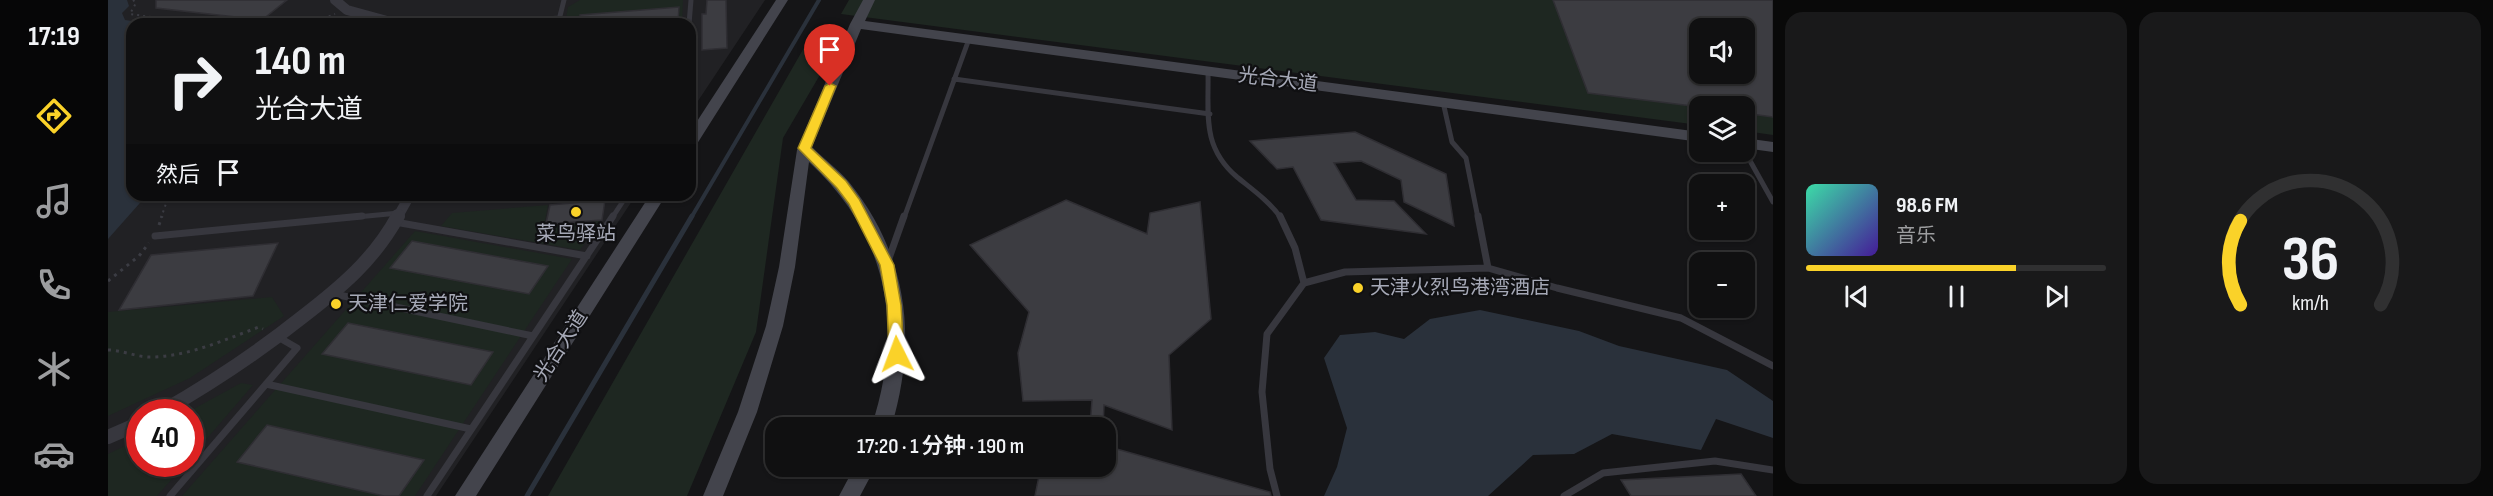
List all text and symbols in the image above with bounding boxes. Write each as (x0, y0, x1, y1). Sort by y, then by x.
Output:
map controls (1689, 18, 1755, 318)
button: sound (1689, 18, 1755, 84)
text: 17:19 (28, 21, 80, 53)
pin (804, 24, 855, 86)
icon: arrive (813, 33, 846, 66)
text: 140 m (255, 36, 346, 87)
icon: right (156, 42, 234, 120)
street label: 光合大道 (1237, 63, 1319, 97)
text: 光合大道 (255, 94, 363, 126)
icon: directions (33, 95, 75, 137)
button: layers (1689, 96, 1755, 162)
icon: arrive (212, 156, 245, 189)
text: 然后 (156, 162, 200, 189)
button: + (1689, 174, 1755, 240)
icon: music (33, 180, 75, 222)
text: 98.6 FM (1896, 192, 1958, 219)
marker: 菜鸟驿站 (569, 205, 583, 219)
place label: 菜鸟驿站 (536, 222, 616, 246)
text: 36 (2281, 223, 2339, 298)
text: 音乐 (1896, 224, 1936, 248)
button: − (1689, 252, 1755, 318)
icon: phone (33, 264, 75, 306)
place label: 天津火烈鸟港湾酒店 (1370, 276, 1550, 300)
icon: previous (1840, 280, 1873, 313)
icon: pause (1940, 280, 1973, 313)
icon: next (2040, 280, 2073, 313)
marker: 天津火烈鸟港湾酒店 (1351, 281, 1365, 295)
text: km/h (2291, 291, 2329, 316)
place label: 天津仁爱学院 (348, 292, 468, 316)
marker: 天津仁爱学院 (329, 297, 343, 311)
street label: 光合大道 (529, 306, 593, 386)
position arrow (865, 322, 929, 386)
icon: climate (33, 348, 75, 390)
speed limit sign: 40 (126, 399, 204, 477)
icon: car (33, 433, 75, 475)
text: 17:20 · 1 分钟 · 190 m (857, 433, 1024, 460)

